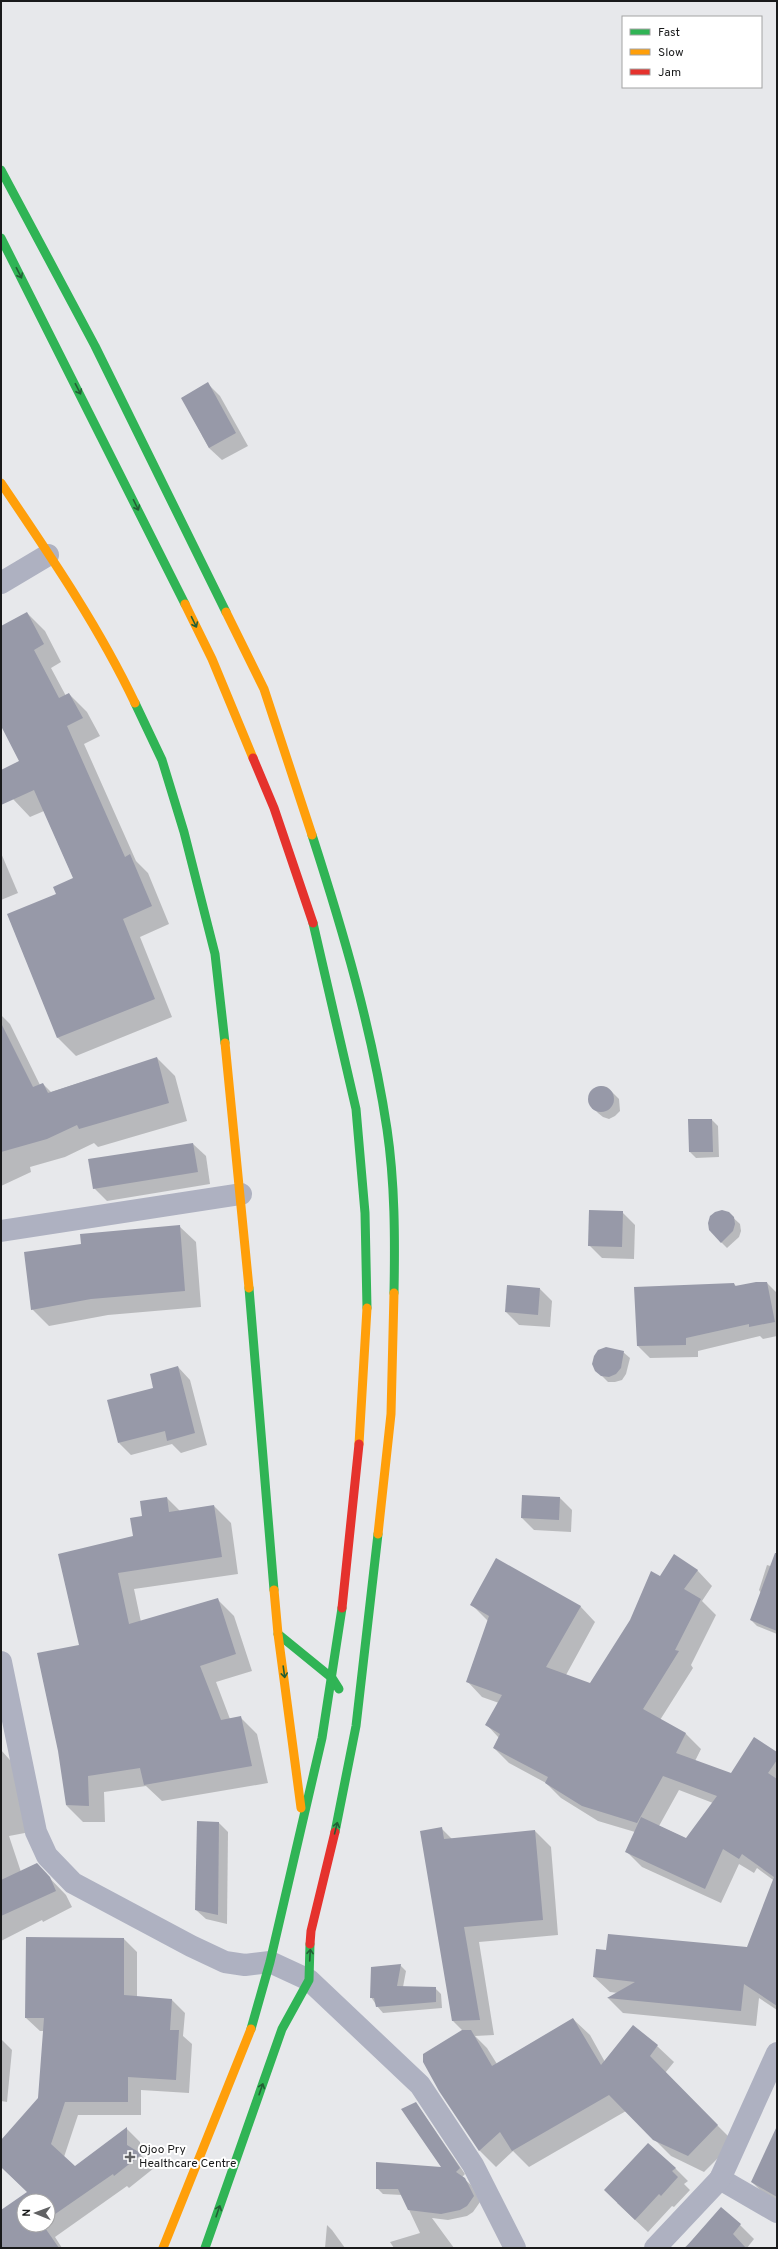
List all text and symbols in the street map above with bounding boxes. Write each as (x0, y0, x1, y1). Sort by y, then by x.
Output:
legend (622, 16, 762, 88)
text: Fast (658, 25, 680, 41)
text: Slow (658, 45, 684, 61)
text: Jam (658, 65, 681, 81)
one-way arrow (16, 266, 23, 278)
one-way arrow (74, 383, 82, 395)
one-way arrow (133, 499, 140, 511)
one-way arrow (190, 615, 198, 627)
one-way arrow (280, 1665, 288, 1678)
one-way arrow (333, 1822, 341, 1835)
one-way arrow (306, 1949, 313, 1962)
one-way arrow (258, 2082, 265, 2095)
place label: Ojoo Pry Healthcare Centre (139, 2142, 236, 2172)
marker: Ojoo Pry Healthcare Centre (124, 2151, 136, 2163)
north arrow (16, 2193, 56, 2233)
one-way arrow (215, 2205, 222, 2218)
text: N (20, 2209, 34, 2217)

